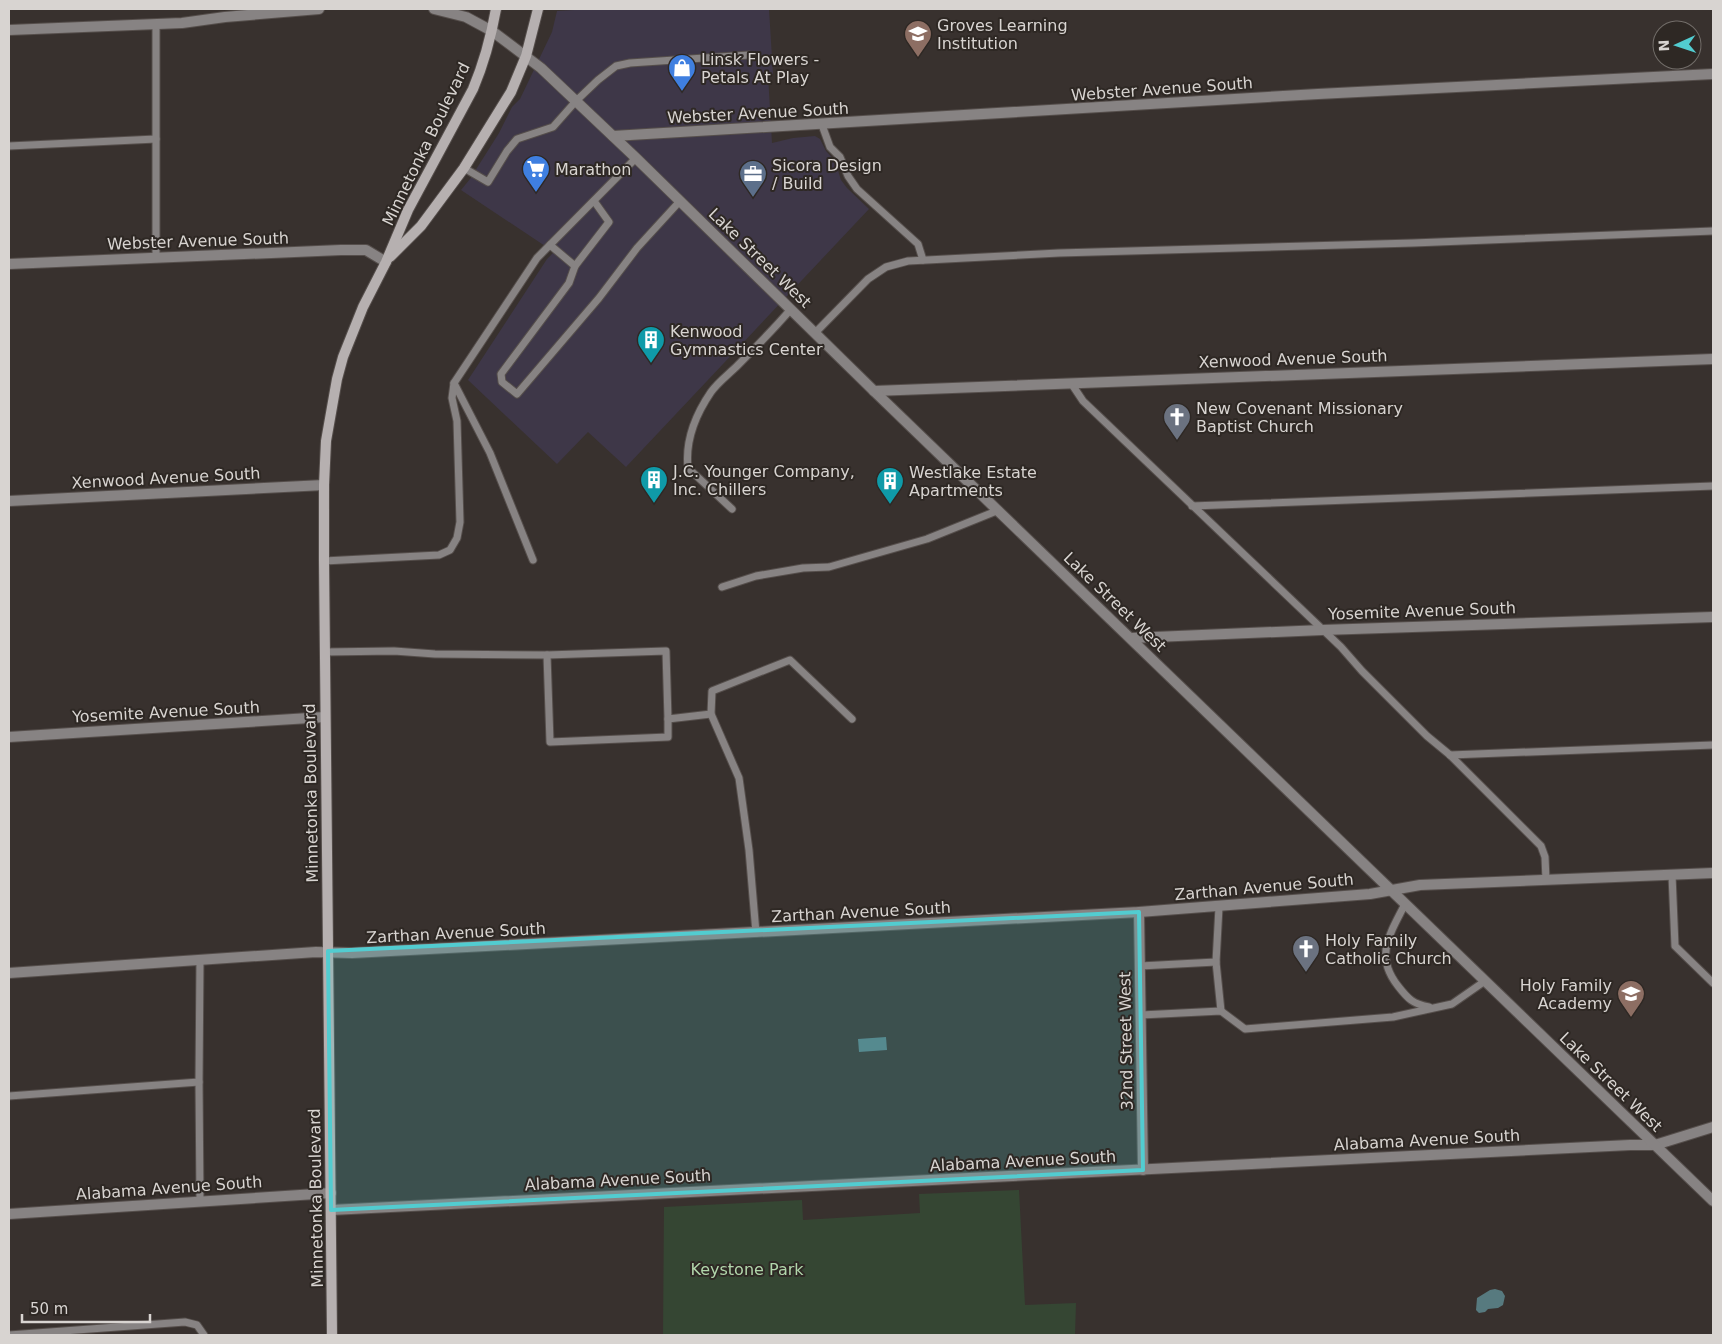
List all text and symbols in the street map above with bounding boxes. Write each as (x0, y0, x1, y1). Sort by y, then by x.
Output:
place label: Groves Learning Institution (937, 16, 1068, 53)
school or university icon: Groves Learning Institution (903, 19, 933, 58)
north arrow (1652, 20, 1702, 70)
text: N (1656, 39, 1672, 52)
place label: Linsk Flowers - Petals At Play (701, 50, 819, 87)
shop icon: Linsk Flowers - Petals At Play (667, 53, 697, 92)
street label: Minnetonka Boulevard (378, 59, 474, 229)
street label: Webster Avenue South (1071, 73, 1253, 105)
street label: Webster Avenue South (667, 99, 849, 127)
supermarket icon: Marathon (521, 154, 551, 193)
place label: Sicora Design / Build (772, 156, 882, 193)
office icon: Sicora Design / Build (738, 159, 768, 198)
place label: Marathon (555, 160, 631, 179)
street label: Lake Street West (705, 204, 815, 312)
street label: Webster Avenue South (107, 228, 289, 254)
place label: Kenwood Gymnastics Center (670, 322, 823, 359)
building icon: Kenwood Gymnastics Center (636, 325, 666, 364)
street label: Xenwood Avenue South (1198, 346, 1388, 372)
place label: New Covenant Missionary Baptist Church (1196, 399, 1403, 436)
church icon: New Covenant Missionary Baptist Church (1162, 402, 1192, 441)
place label: J.C. Younger Company, Inc. Chillers (672, 462, 855, 499)
place label: Westlake Estate Apartments (909, 463, 1037, 500)
street label: Xenwood Avenue South (71, 464, 261, 492)
building icon: J.C. Younger Company, Inc. Chillers (639, 465, 669, 504)
building icon: Westlake Estate Apartments (875, 466, 905, 505)
street label: Lake Street West (1060, 548, 1170, 656)
street label: Yosemite Avenue South (1327, 598, 1516, 624)
street label: Yosemite Avenue South (71, 698, 260, 726)
street label: Minnetonka Boulevard (300, 703, 322, 883)
street label: Zarthan Avenue South (1174, 870, 1354, 904)
street label: Zarthan Avenue South (771, 898, 951, 926)
street label: Zarthan Avenue South (366, 919, 546, 947)
place label: Holy Family Catholic Church (1325, 931, 1452, 968)
church icon: Holy Family Catholic Church (1291, 934, 1321, 973)
street label: 32nd Street West (1115, 971, 1137, 1111)
place label: Holy Family Academy (1520, 976, 1612, 1013)
school or university icon: Holy Family Academy (1616, 979, 1646, 1018)
street label: Lake Street West (1556, 1028, 1666, 1136)
street label: Minnetonka Boulevard (305, 1108, 327, 1288)
street label: Alabama Avenue South (1333, 1126, 1521, 1154)
street label: Alabama Avenue South (929, 1147, 1117, 1175)
street label: Alabama Avenue South (524, 1166, 712, 1194)
street label: Alabama Avenue South (75, 1172, 263, 1204)
park label: Keystone Park (690, 1260, 804, 1279)
scale bar (22, 1292, 150, 1324)
text: 50 m (30, 1300, 68, 1318)

